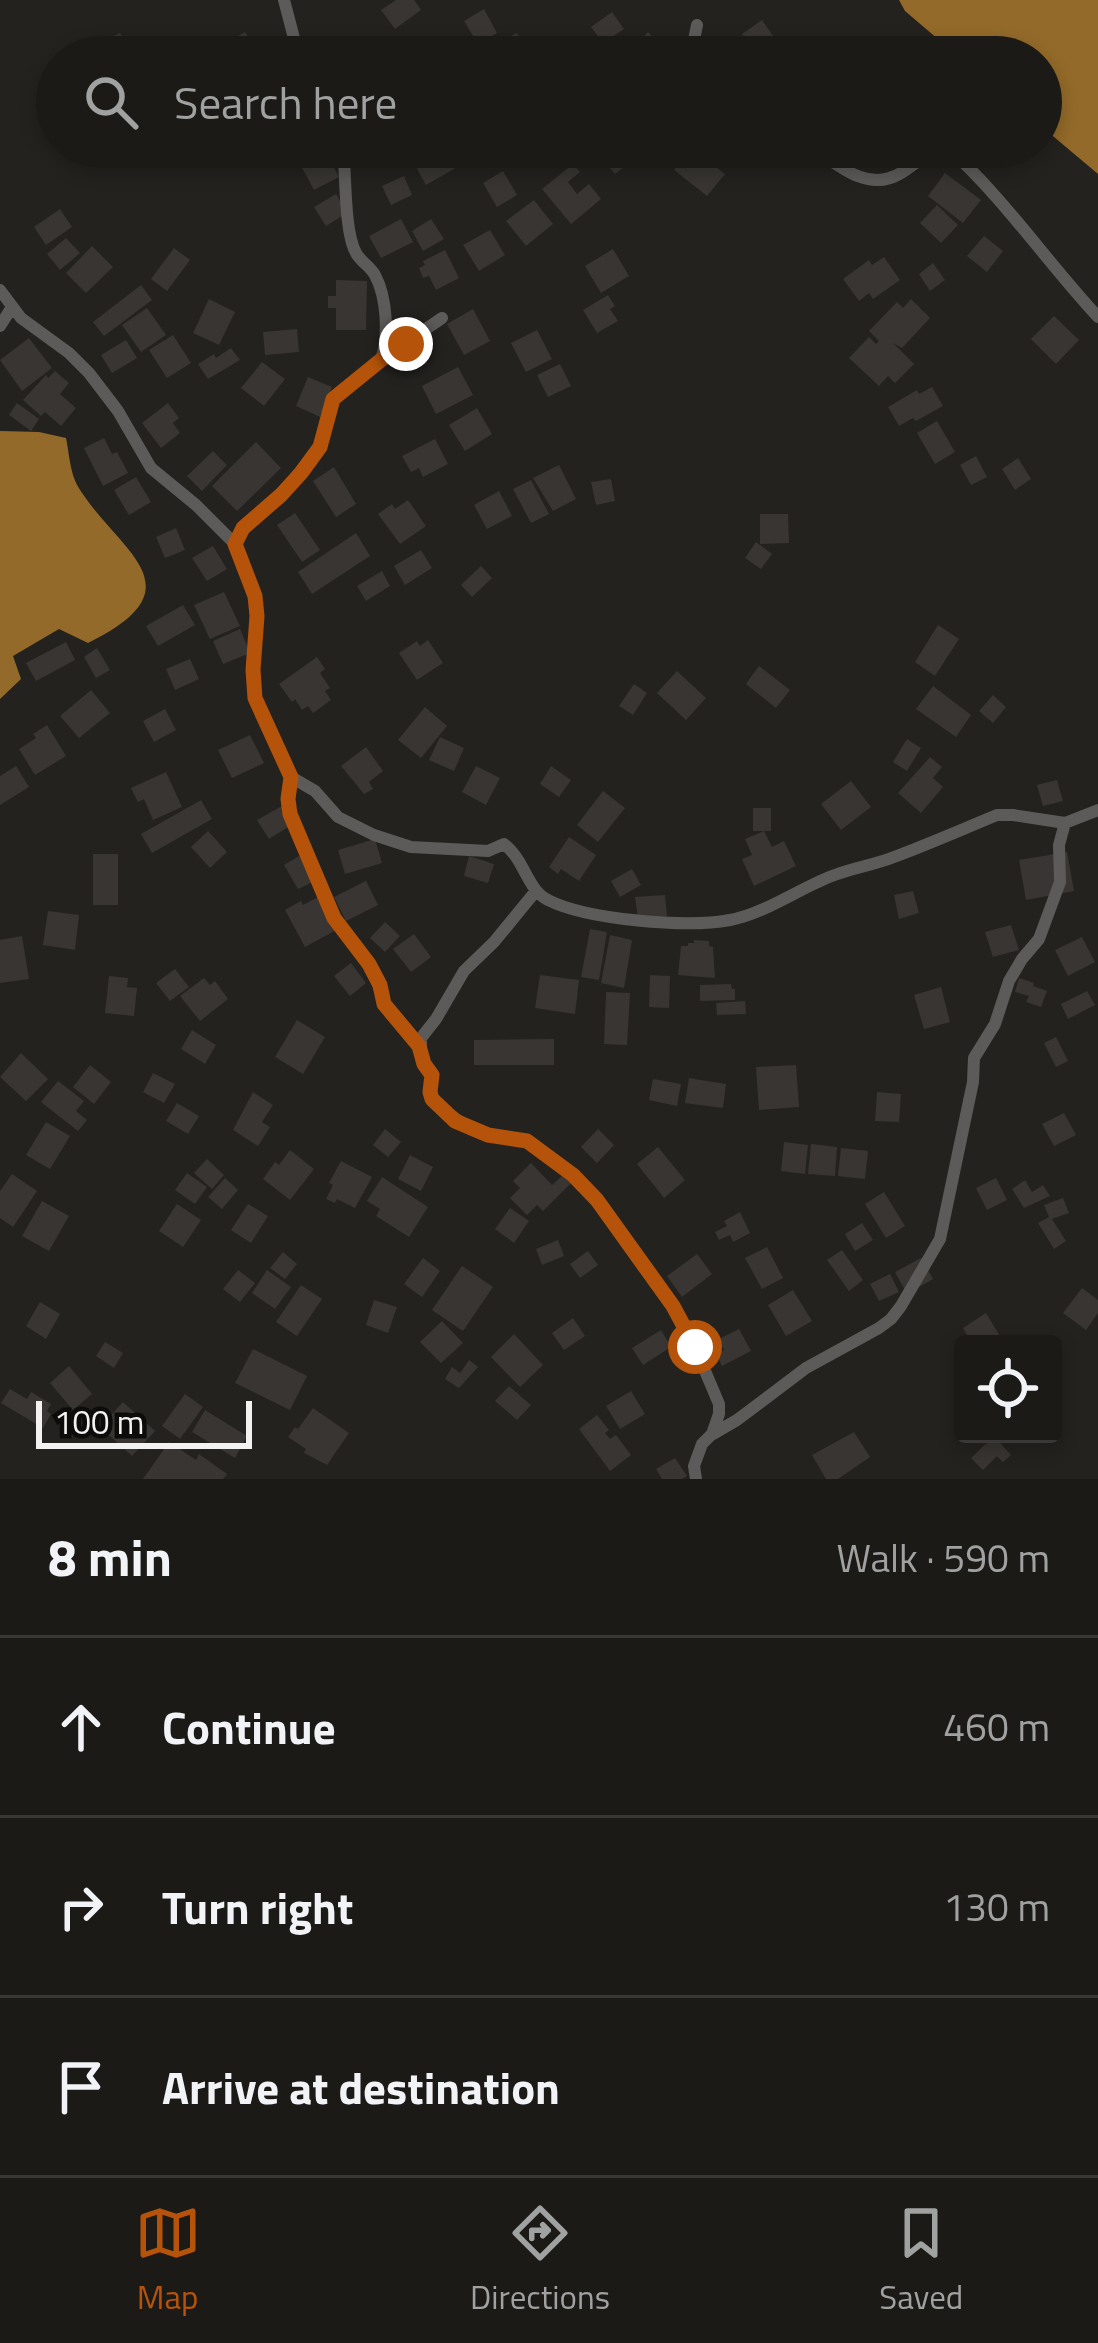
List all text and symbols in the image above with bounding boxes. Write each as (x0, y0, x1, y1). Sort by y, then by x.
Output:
search box (36, 36, 1062, 168)
text: Search here (174, 68, 397, 136)
icon: search (78, 69, 144, 135)
route end (379, 317, 433, 371)
route start (668, 1320, 722, 1374)
map controls (954, 1335, 1062, 1443)
button: locate (954, 1335, 1062, 1443)
scale bar (36, 1395, 252, 1448)
text: 100 m (54, 1397, 144, 1447)
text: 8 min (48, 1518, 172, 1596)
text: Walk · 590 m (836, 1528, 1050, 1587)
text: Continue (162, 1693, 336, 1761)
icon: ahead (48, 1694, 114, 1760)
text: 460 m (943, 1697, 1050, 1756)
text: Turn right (162, 1873, 353, 1941)
icon: right (48, 1874, 114, 1940)
text: 130 m (943, 1877, 1050, 1936)
text: Arrive at destination (162, 2053, 560, 2121)
icon: arrive (48, 2054, 114, 2120)
tab: Map (135, 2200, 201, 2322)
tab: Directions (470, 2200, 610, 2322)
tab: Saved (879, 2200, 963, 2322)

